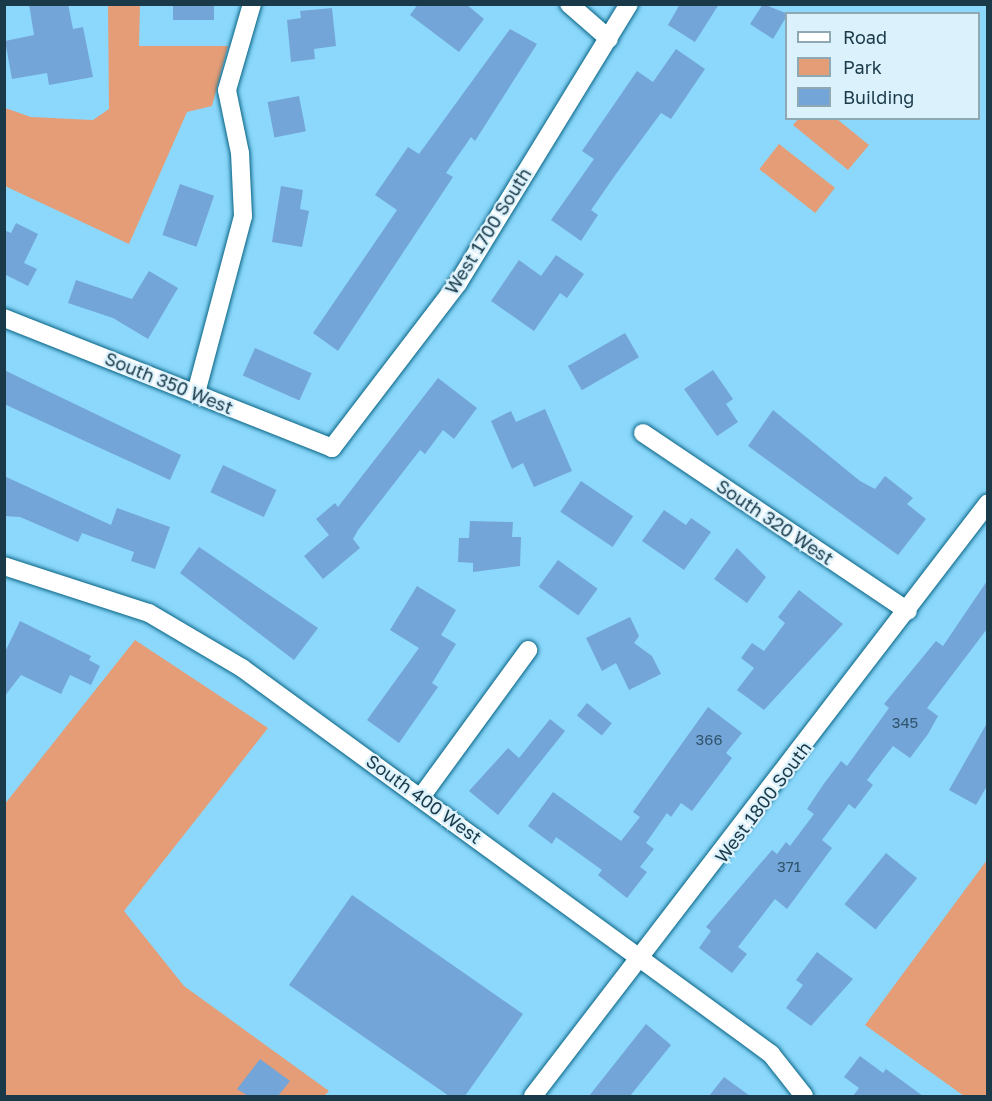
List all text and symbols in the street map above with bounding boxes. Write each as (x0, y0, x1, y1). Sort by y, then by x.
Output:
legend (785, 12, 980, 120)
text: Road (843, 26, 887, 48)
text: Park (843, 56, 882, 78)
text: Building (843, 86, 914, 108)
street label: West 1700 South (440, 164, 536, 298)
street label: South 350 West (102, 347, 236, 419)
street label: South 320 West (712, 475, 838, 569)
house number: 345 (892, 714, 918, 732)
house number: 366 (696, 731, 722, 749)
street label: West 1800 South (710, 737, 816, 867)
street label: South 400 West (362, 750, 486, 848)
house number: 371 (777, 858, 801, 876)

